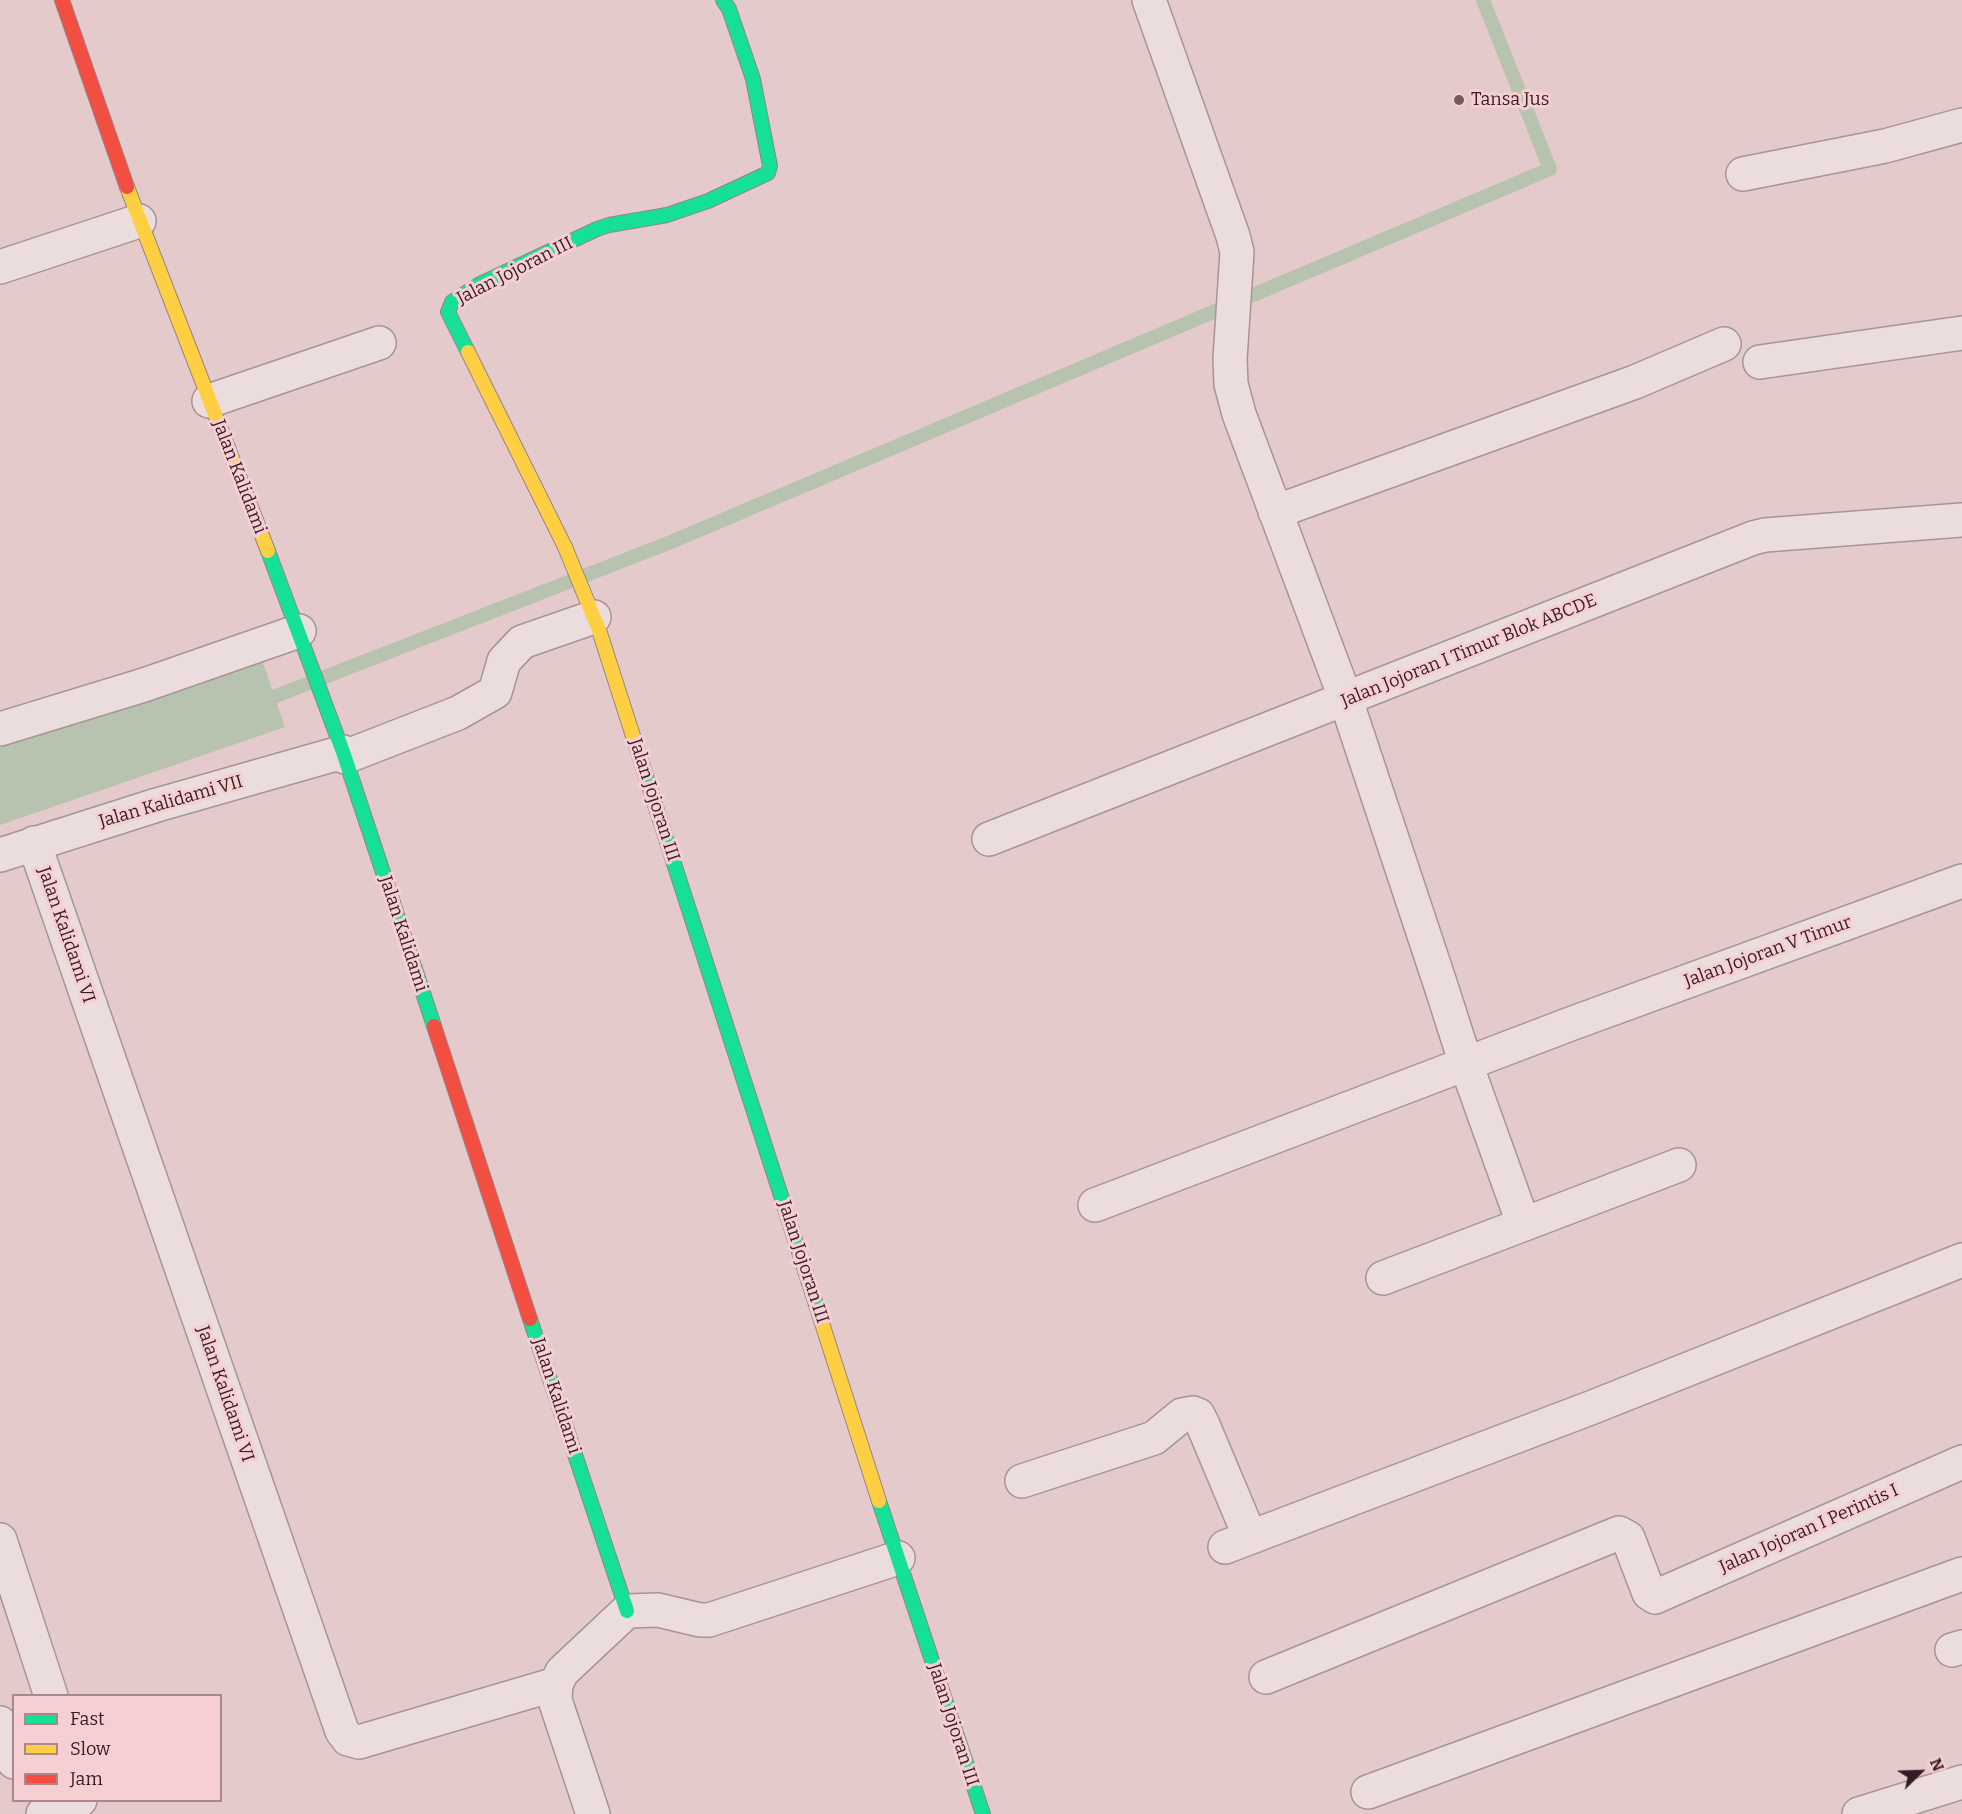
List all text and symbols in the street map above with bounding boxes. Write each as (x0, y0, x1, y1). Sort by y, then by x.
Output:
place label: Tansa Jus (1471, 89, 1549, 111)
marker: Tansa Jus (1452, 93, 1466, 107)
street label: Jalan Jojoran III (453, 232, 577, 310)
street label: Jalan Kalidami (207, 417, 271, 537)
street label: Jalan Jojoran I Timur Blok ABCDE (1338, 590, 1600, 712)
street label: Jalan Jojoran III (624, 736, 684, 864)
street label: Jalan Kalidami VII (97, 771, 245, 833)
street label: Jalan Kalidami VI (33, 864, 99, 1006)
street label: Jalan Kalidami (374, 873, 432, 995)
street label: Jalan Jojoran V Timur (1681, 912, 1855, 992)
street label: Jalan Jojoran III (773, 1198, 833, 1326)
street label: Jalan Kalidami VI (192, 1323, 258, 1465)
street label: Jalan Kalidami (527, 1335, 585, 1457)
street label: Jalan Jojoran I Perintis I (1716, 1480, 1902, 1578)
street label: Jalan Jojoran III (923, 1661, 983, 1789)
legend (12, 1694, 222, 1802)
text: Fast (70, 1708, 105, 1730)
text: Slow (70, 1738, 110, 1760)
north arrow (1890, 1742, 1950, 1802)
text: N (1926, 1755, 1948, 1774)
text: Jam (70, 1768, 103, 1790)

